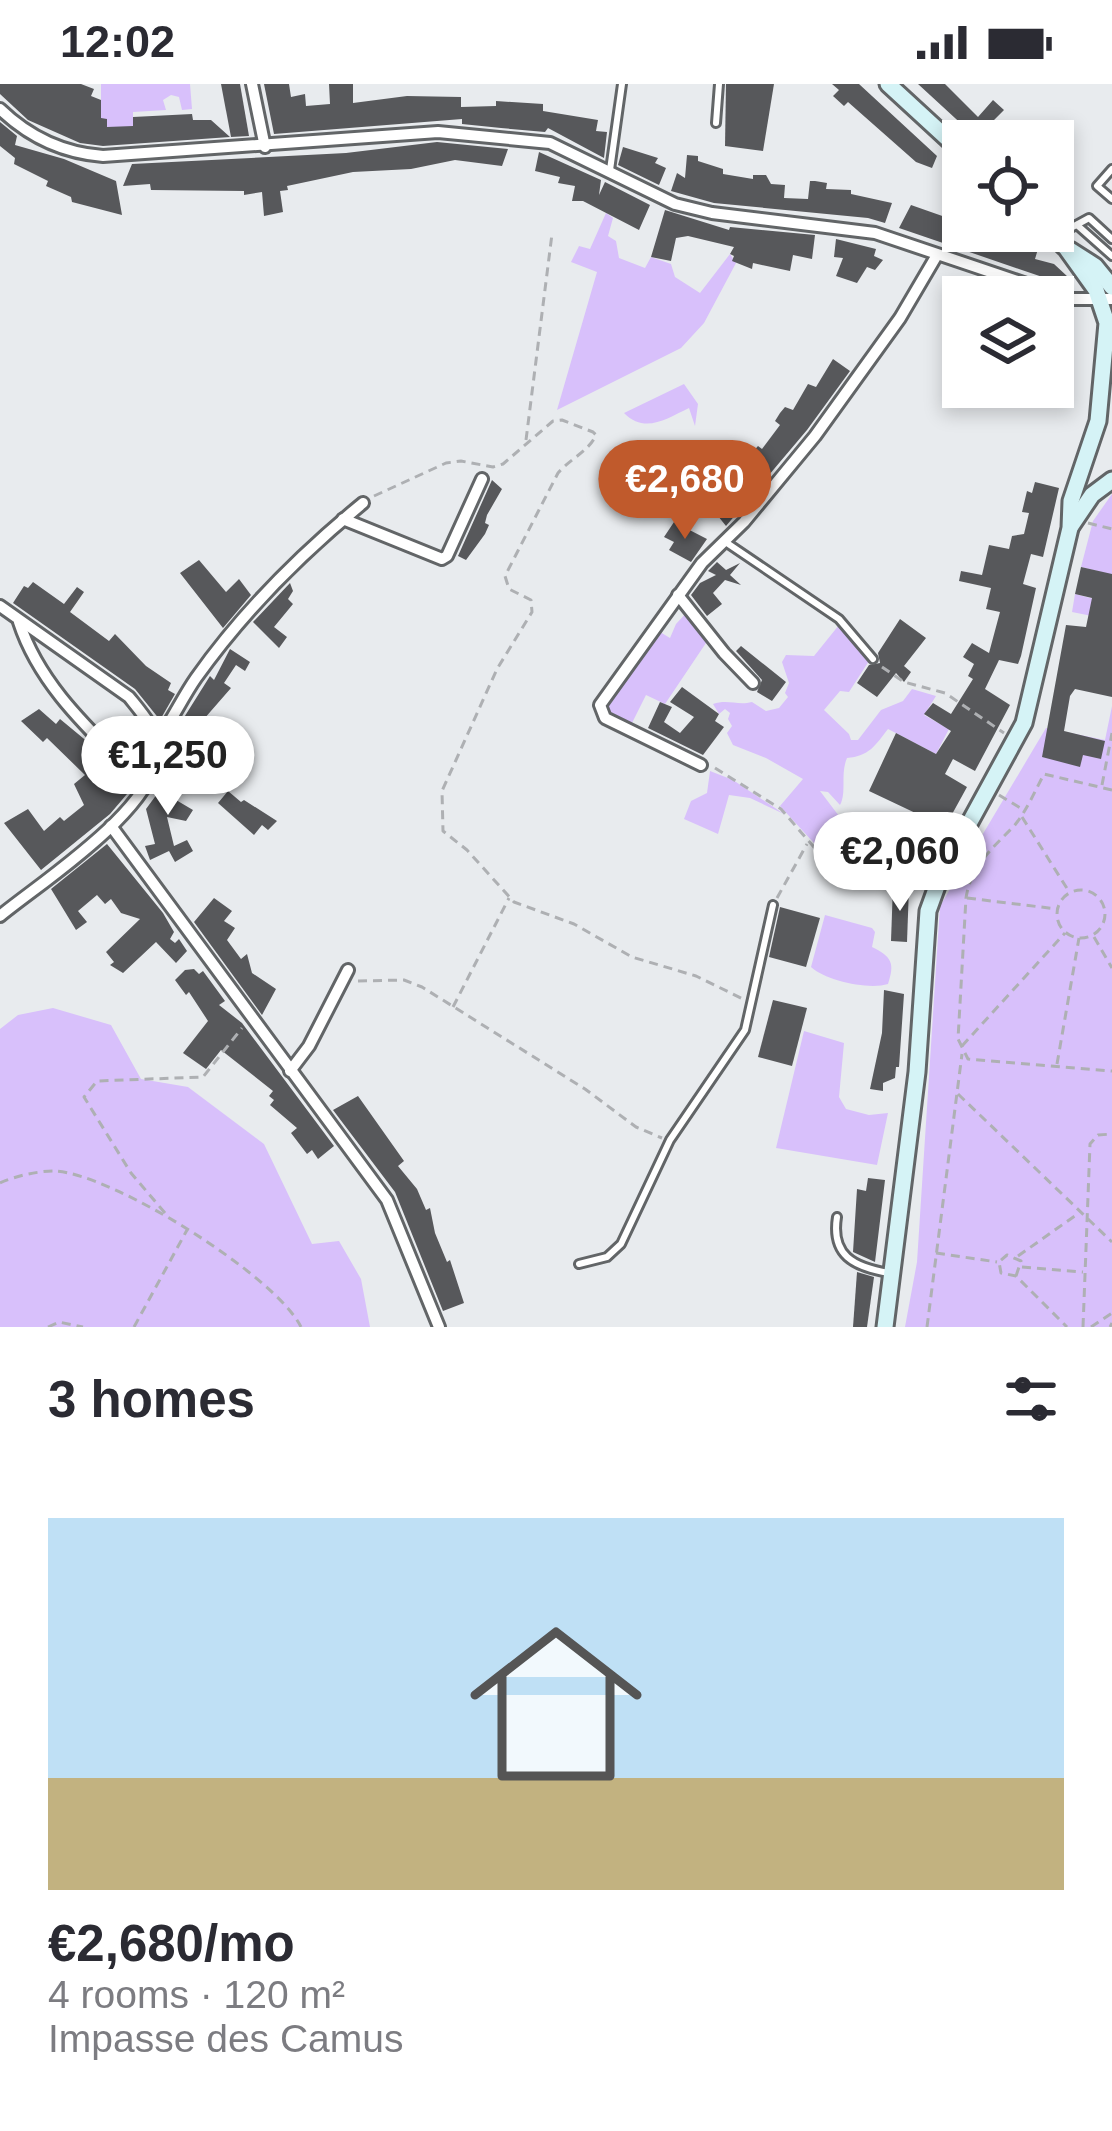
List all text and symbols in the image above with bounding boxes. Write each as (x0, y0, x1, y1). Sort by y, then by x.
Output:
text: 12:02 (60, 16, 175, 67)
map controls (942, 120, 1074, 408)
button: locate (942, 120, 1074, 252)
button: layers (942, 276, 1074, 408)
pin: €2,680 (587, 440, 783, 542)
text: €2,680 (625, 457, 745, 500)
pin: €1,250 (70, 716, 266, 818)
text: €1,250 (108, 733, 228, 776)
pin: €2,060 (802, 812, 998, 914)
text: €2,060 (840, 829, 960, 872)
icon: filters (998, 1366, 1064, 1432)
text: 3 homes (48, 1371, 255, 1428)
icon: home (448, 1596, 664, 1812)
text: €2,680/mo (48, 1915, 295, 1972)
text: 4 rooms · 120 m² (48, 1973, 345, 2016)
text: Impasse des Camus (48, 2017, 403, 2060)

